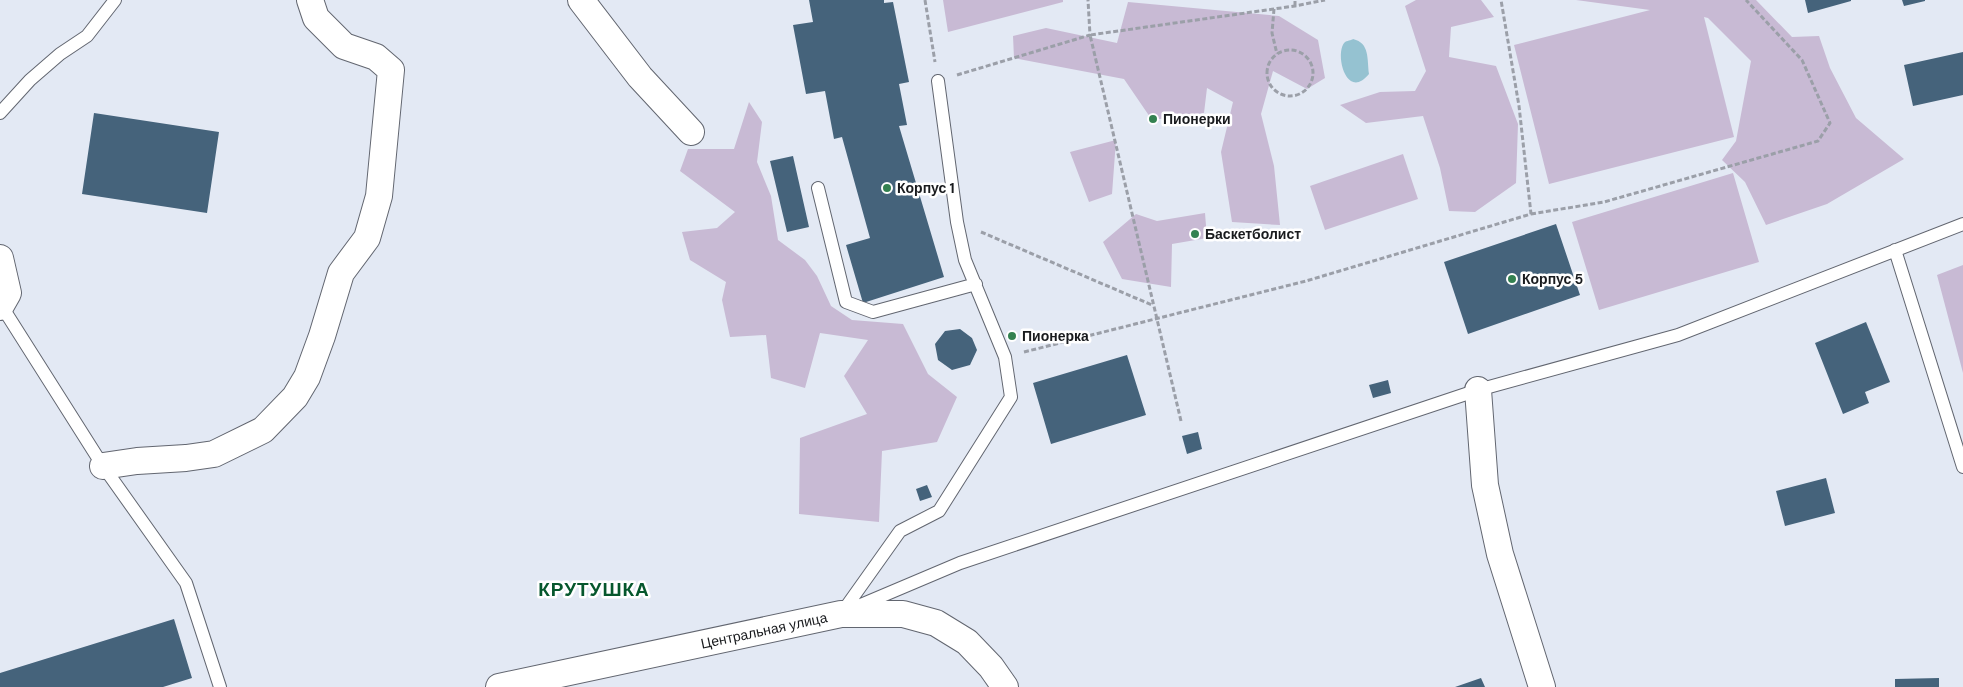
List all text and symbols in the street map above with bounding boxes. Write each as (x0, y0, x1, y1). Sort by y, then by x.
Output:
place label: Пионерки (1163, 110, 1231, 128)
marker: Пионерки (1147, 113, 1159, 125)
place label: Корпус 1 (897, 179, 955, 197)
marker: Корпус 1 (881, 182, 893, 194)
place label: Баскетболист (1205, 225, 1301, 243)
marker: Баскетболист (1189, 228, 1201, 240)
place label: Корпус 5 (1522, 270, 1583, 288)
marker: Корпус 5 (1506, 273, 1518, 285)
place label: Пионерка (1022, 327, 1089, 345)
marker: Пионерка (1006, 330, 1018, 342)
district label: КРУТУШКА (538, 577, 650, 602)
street label: Центральная улица (699, 608, 829, 653)

